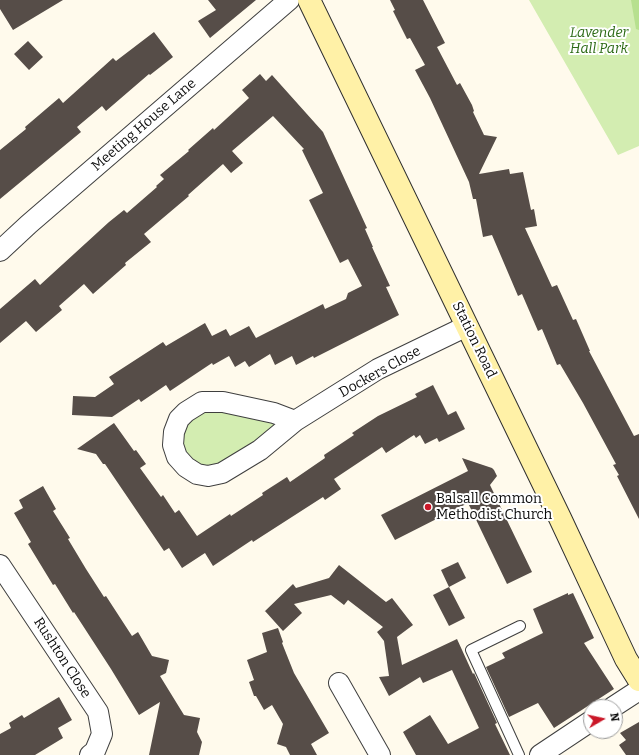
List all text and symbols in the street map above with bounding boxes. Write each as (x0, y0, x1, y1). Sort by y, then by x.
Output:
park label: Lavender Hall Park (570, 25, 628, 58)
street label: Meeting House Lane (88, 75, 200, 175)
street label: Station Road (448, 299, 500, 381)
street label: Dockers Close (336, 343, 424, 401)
place label: Balsall Common Methodist Church (436, 491, 552, 524)
marker: Balsall Common Methodist Church (423, 502, 433, 512)
street label: Rushton Close (30, 615, 94, 701)
north arrow (583, 699, 623, 739)
text: N (607, 712, 621, 722)

